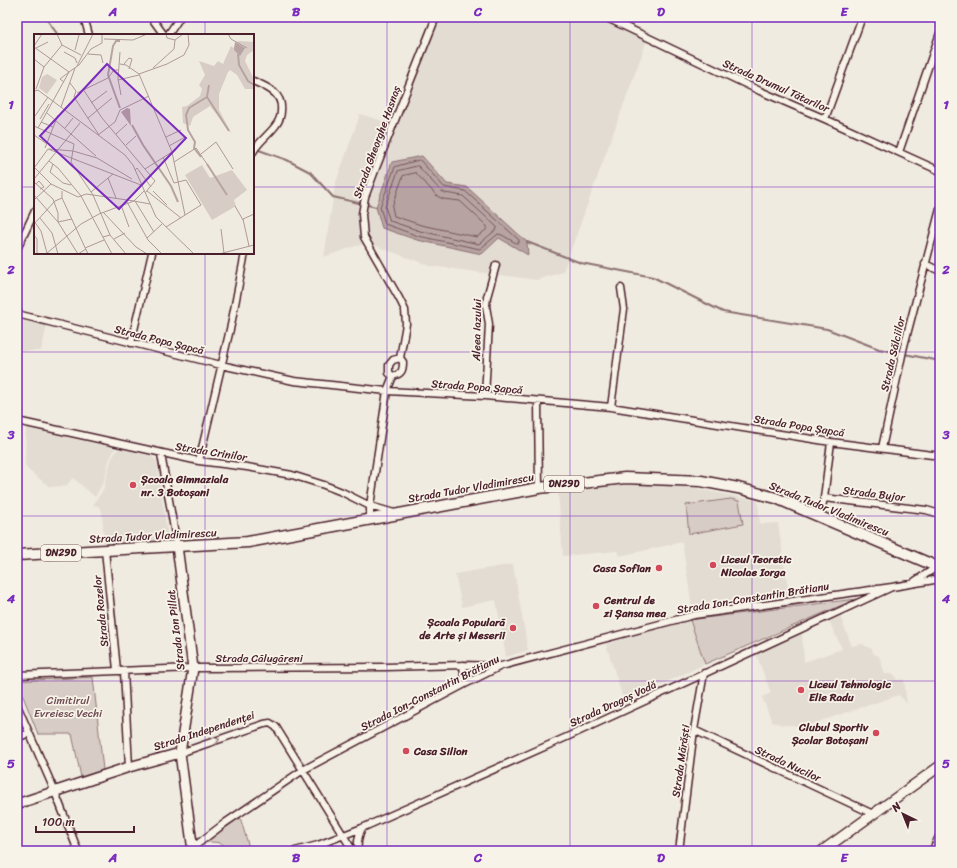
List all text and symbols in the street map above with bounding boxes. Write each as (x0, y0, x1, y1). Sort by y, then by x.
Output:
text: A (108, 0, 117, 23)
text: B (292, 0, 301, 23)
text: C (473, 0, 483, 23)
text: D (657, 0, 665, 23)
text: E (840, 0, 849, 23)
inset map (34, 34, 254, 254)
street label: Strada Drumul Tătarilor (720, 54, 834, 119)
street label: Strada Gheorghe Hasnaș (348, 82, 407, 201)
text: 1 (8, 93, 14, 116)
text: 1 (943, 93, 949, 116)
text: 2 (6, 258, 15, 281)
text: 2 (941, 258, 950, 281)
street label: Aleea Iazului (467, 298, 487, 362)
street label: Strada Sălciilor (875, 313, 911, 393)
street label: Strada Popa Șapcă (112, 320, 206, 360)
street label: Strada Popa Șapcă (431, 374, 524, 400)
street label: Strada Popa Șapcă (752, 409, 846, 443)
text: 3 (6, 423, 15, 446)
text: 3 (941, 423, 950, 446)
street label: Strada Crinilor (174, 437, 250, 467)
street label: Strada Tudor Vladimirescu (406, 468, 536, 508)
place label: Școala Gimnaziala nr. 3 Botoșani (140, 470, 229, 502)
road number: DN29D (544, 476, 584, 492)
street label: Strada Tudor Vladimirescu (766, 476, 892, 542)
marker: Școala Gimnaziala nr. 3 Botoșani (128, 480, 138, 490)
street label: Strada Bujor (842, 481, 908, 507)
street label: Strada Tudor Vladimirescu (89, 523, 217, 549)
road number: DN29D (41, 545, 81, 561)
place label: Liceul Teoretic Nicolae Iorga (720, 550, 792, 582)
place label: Casa Sofian (592, 559, 651, 578)
marker: Liceul Teoretic Nicolae Iorga (708, 560, 718, 570)
marker: Casa Sofian (654, 563, 664, 573)
street label: Strada Rozelor (88, 574, 114, 648)
street label: Strada Ion-Constantin Brătianu (675, 577, 831, 619)
text: 4 (6, 587, 16, 610)
text: 4 (941, 587, 951, 610)
street label: Strada Ion Pillat (162, 589, 190, 671)
place label: Centrul de zi Șansa mea (603, 591, 666, 623)
marker: Centrul de zi Șansa mea (591, 601, 601, 611)
place label: Școala Populară de Arte și Meserii (419, 613, 506, 645)
marker: Școala Populară de Arte și Meserii (508, 623, 518, 633)
street label: Strada Călugăreni (215, 649, 304, 668)
street label: Strada Ion-Constantin Brătianu (357, 650, 503, 736)
street label: Strada Dragoș Vodă (566, 675, 660, 732)
place label: Liceul Tehnologic Elie Radu (809, 675, 891, 707)
marker: Liceul Tehnologic Elie Radu (796, 685, 806, 695)
park label: Cimitirul Evreiesc Vechi (34, 691, 103, 723)
street label: Strada Independenței (151, 705, 258, 756)
place label: Clubul Sportiv Școlar Botoșani (791, 718, 869, 750)
street label: Strada Mărăști (666, 722, 696, 799)
marker: Clubul Sportiv Școlar Botoșani (871, 728, 881, 738)
one-way arrow (214, 736, 221, 745)
street label: Strada Nucilor (752, 740, 825, 788)
place label: Casa Silion (413, 742, 468, 761)
marker: Casa Silion (401, 746, 411, 756)
text: 5 (7, 752, 15, 775)
text: 5 (942, 752, 950, 775)
north arrow (883, 794, 923, 834)
text: N (887, 797, 906, 817)
scale bar (36, 808, 134, 834)
text: 100 m (42, 811, 75, 833)
text: A (108, 846, 117, 868)
text: B (292, 846, 301, 868)
text: C (473, 846, 483, 868)
text: D (657, 846, 665, 868)
text: E (840, 846, 849, 868)

